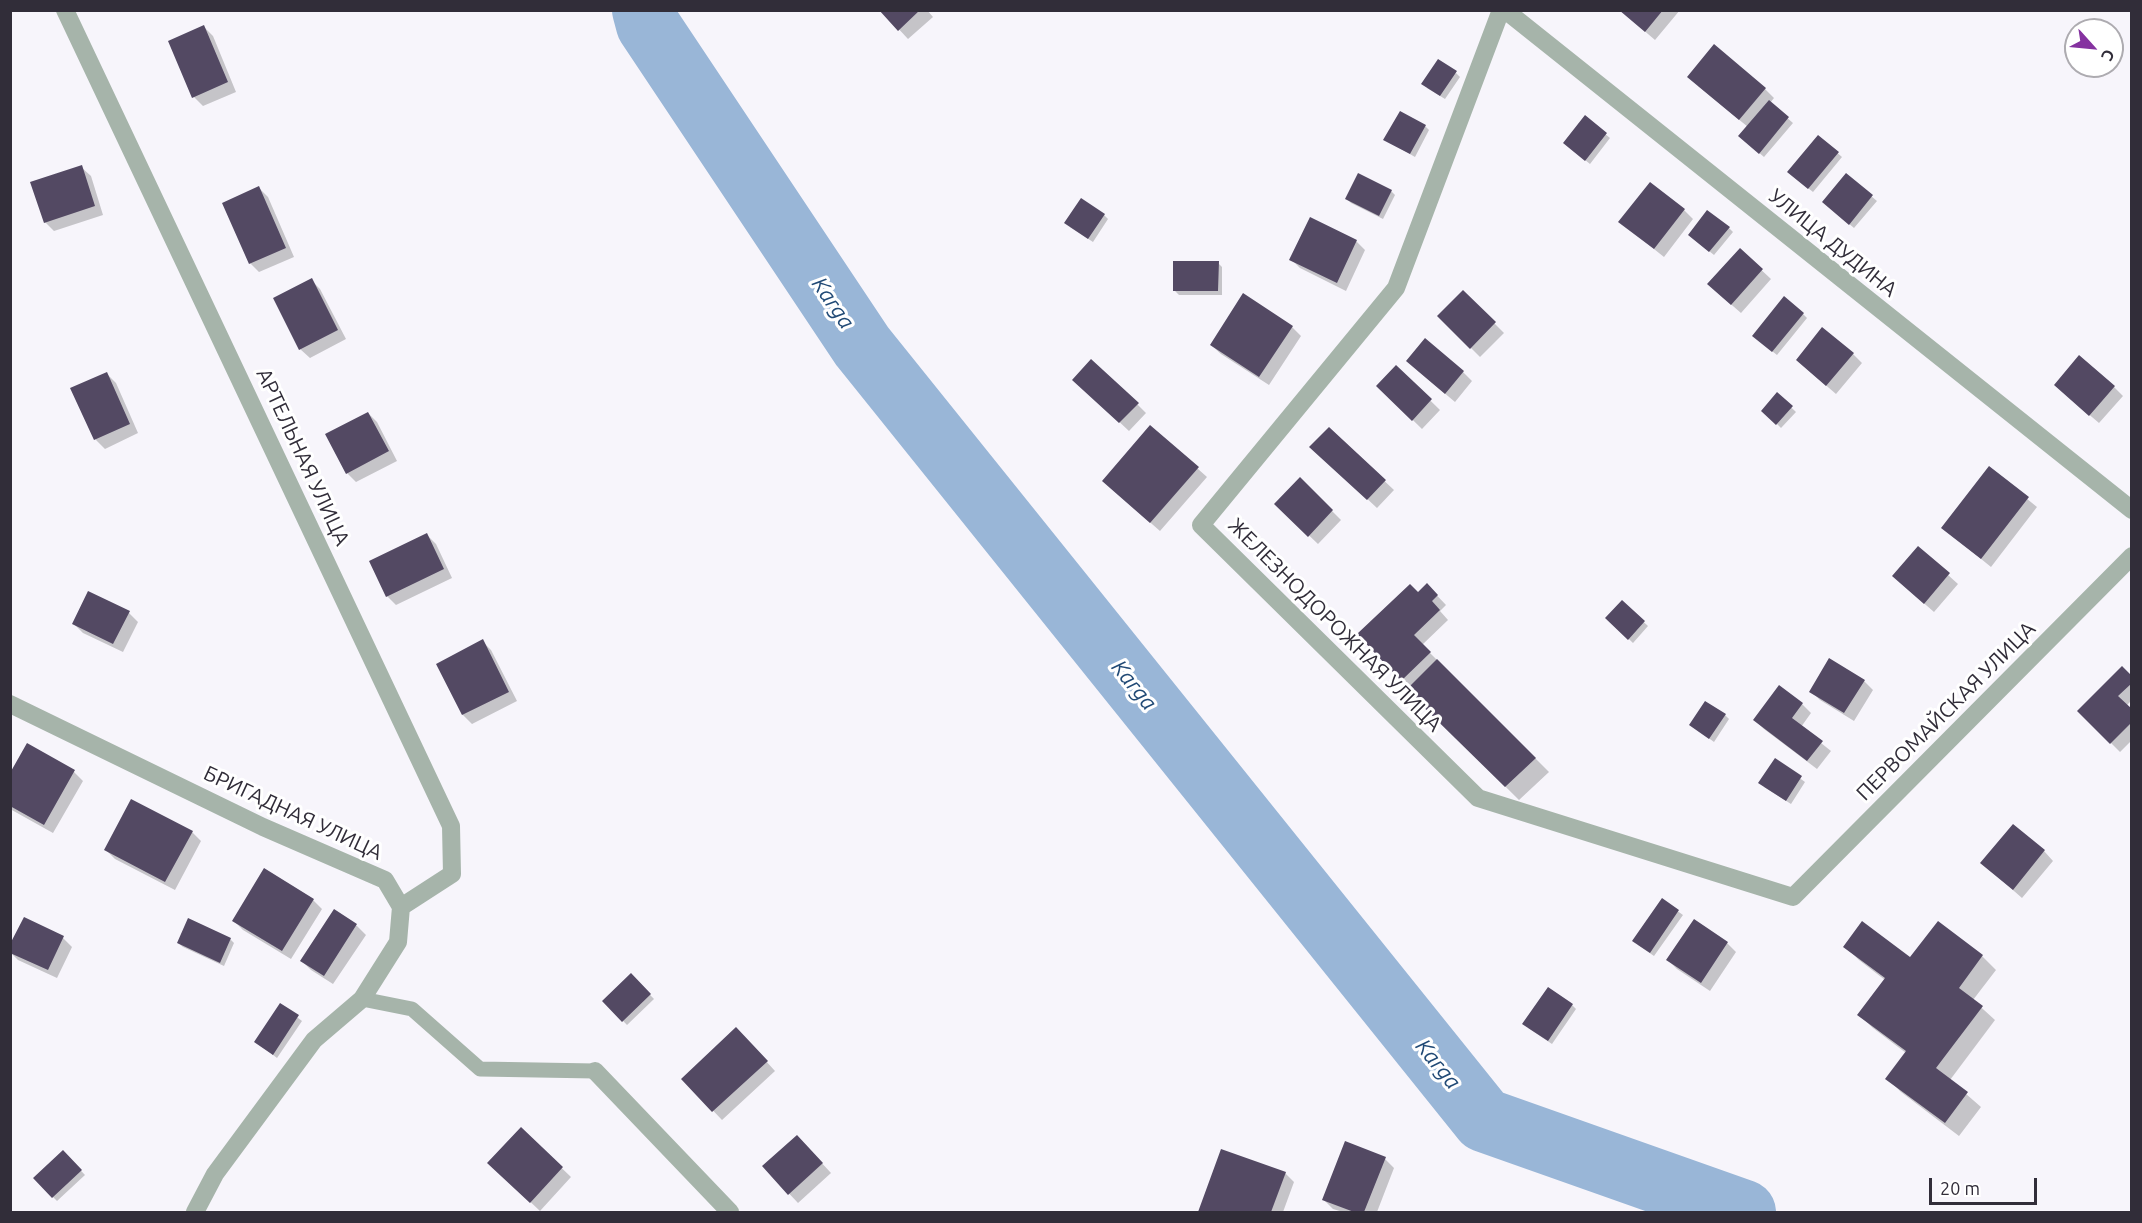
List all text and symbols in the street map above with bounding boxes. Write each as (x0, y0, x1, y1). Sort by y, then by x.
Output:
north arrow (2064, 18, 2124, 78)
text: С (2098, 47, 2119, 64)
street label: УЛИЦА ДУДИНА (1764, 184, 1902, 302)
water label: Karga (806, 272, 860, 334)
street label: АРТЕЛЬНАЯ УЛИЦА (251, 364, 355, 550)
street label: ЖЕЛЕЗНОДОРОЖНАЯ УЛИЦА (1223, 513, 1447, 737)
street label: ПЕРВОМАЙСКАЯ УЛИЦА (1851, 616, 2041, 806)
water label: Karga (1106, 655, 1162, 715)
street label: БРИГАДНАЯ УЛИЦА (200, 761, 386, 865)
water label: Karga (1410, 1034, 1466, 1094)
scale bar (1932, 1166, 2040, 1204)
text: 20 m (1940, 1178, 1980, 1198)

